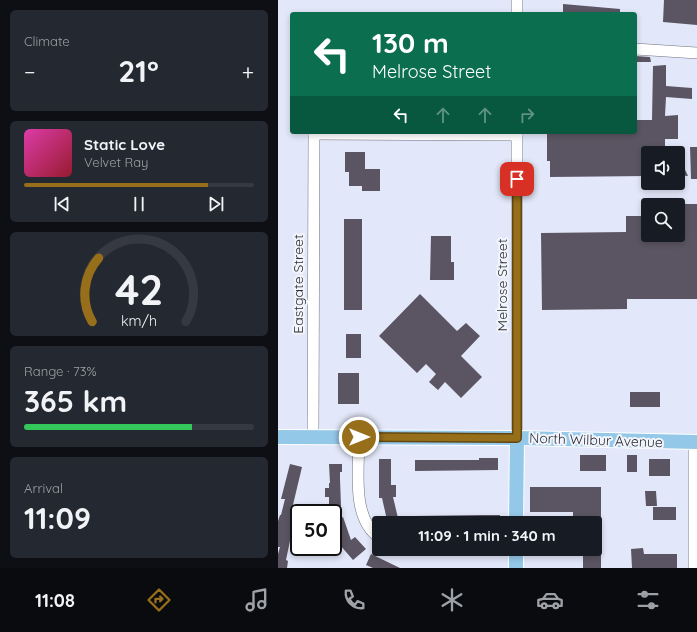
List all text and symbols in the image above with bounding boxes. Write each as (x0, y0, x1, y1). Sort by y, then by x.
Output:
text: 130 m (372, 25, 449, 60)
icon: left (306, 28, 358, 80)
text: Climate (24, 33, 70, 49)
text: 21° (118, 52, 159, 90)
text: − (24, 58, 35, 86)
text: + (242, 58, 254, 86)
text: Melrose Street (372, 60, 491, 83)
icon: left (390, 104, 412, 126)
icon: ahead (432, 104, 454, 126)
icon: ahead (474, 104, 496, 126)
icon: right (516, 104, 538, 126)
text: Static Love (84, 135, 165, 154)
map controls (641, 146, 685, 242)
button: sound (641, 146, 685, 190)
text: Velvet Ray (84, 154, 149, 170)
pin (500, 162, 534, 196)
icon: arrive (506, 168, 528, 190)
icon: previous (51, 193, 73, 215)
icon: pause (128, 193, 150, 215)
icon: next (205, 193, 227, 215)
button: search (641, 198, 685, 242)
street label: Eastgate Street (289, 234, 307, 334)
street label: Melrose Street (493, 238, 511, 331)
text: 42 (115, 263, 163, 315)
text: km/h (121, 312, 157, 330)
text: Range · 73% (24, 363, 97, 379)
text: 365 km (24, 382, 127, 420)
position arrow (338, 416, 380, 458)
street label: North Wilbur Avenue (529, 429, 663, 451)
text: Arrival (24, 480, 63, 496)
text: 11:09 (24, 499, 91, 537)
speed limit sign: 50 (290, 504, 342, 556)
text: 11:09 · 1 min · 340 m (418, 526, 556, 545)
icon: directions (145, 586, 173, 614)
icon: music (243, 586, 271, 614)
icon: phone (340, 586, 368, 614)
icon: climate (438, 586, 466, 614)
icon: car (536, 586, 564, 614)
icon: filters (634, 586, 662, 614)
text: 11:08 (35, 589, 75, 612)

